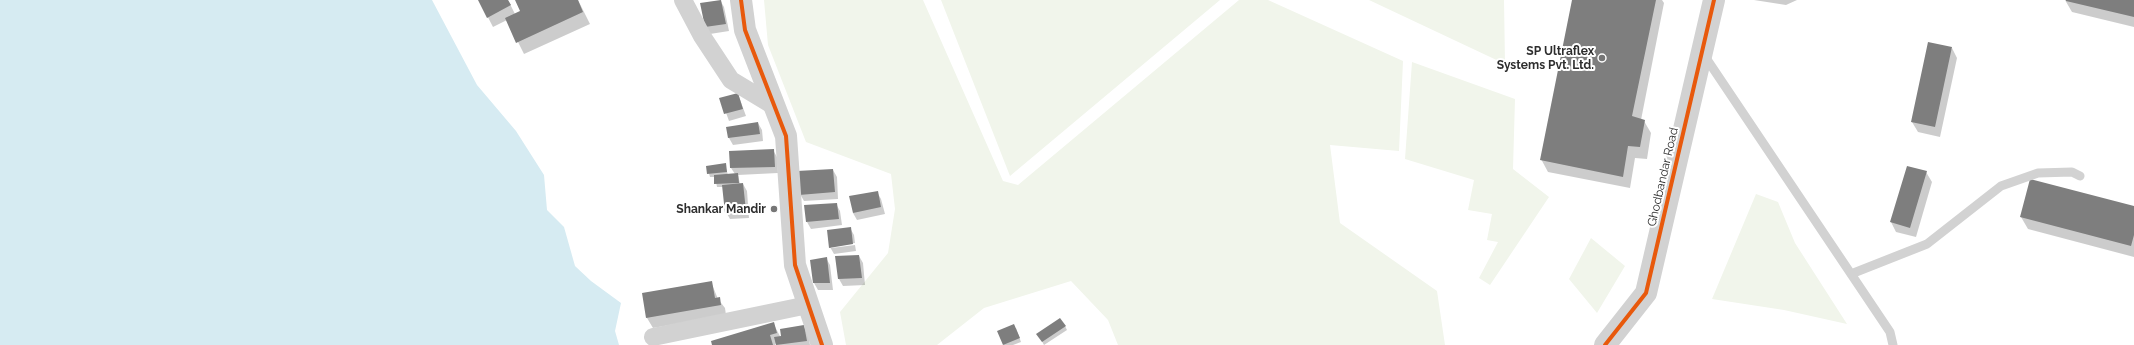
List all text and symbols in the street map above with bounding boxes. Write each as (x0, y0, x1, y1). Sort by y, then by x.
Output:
place label: SP Ultraflex Systems Pvt. Ltd. (1497, 44, 1594, 72)
marker: SP Ultraflex Systems Pvt. Ltd. (1597, 53, 1607, 63)
street label: Ghodbandar Road (1645, 126, 1681, 228)
place label: Shankar Mandir (676, 202, 766, 216)
marker: Shankar Mandir (769, 204, 779, 214)

